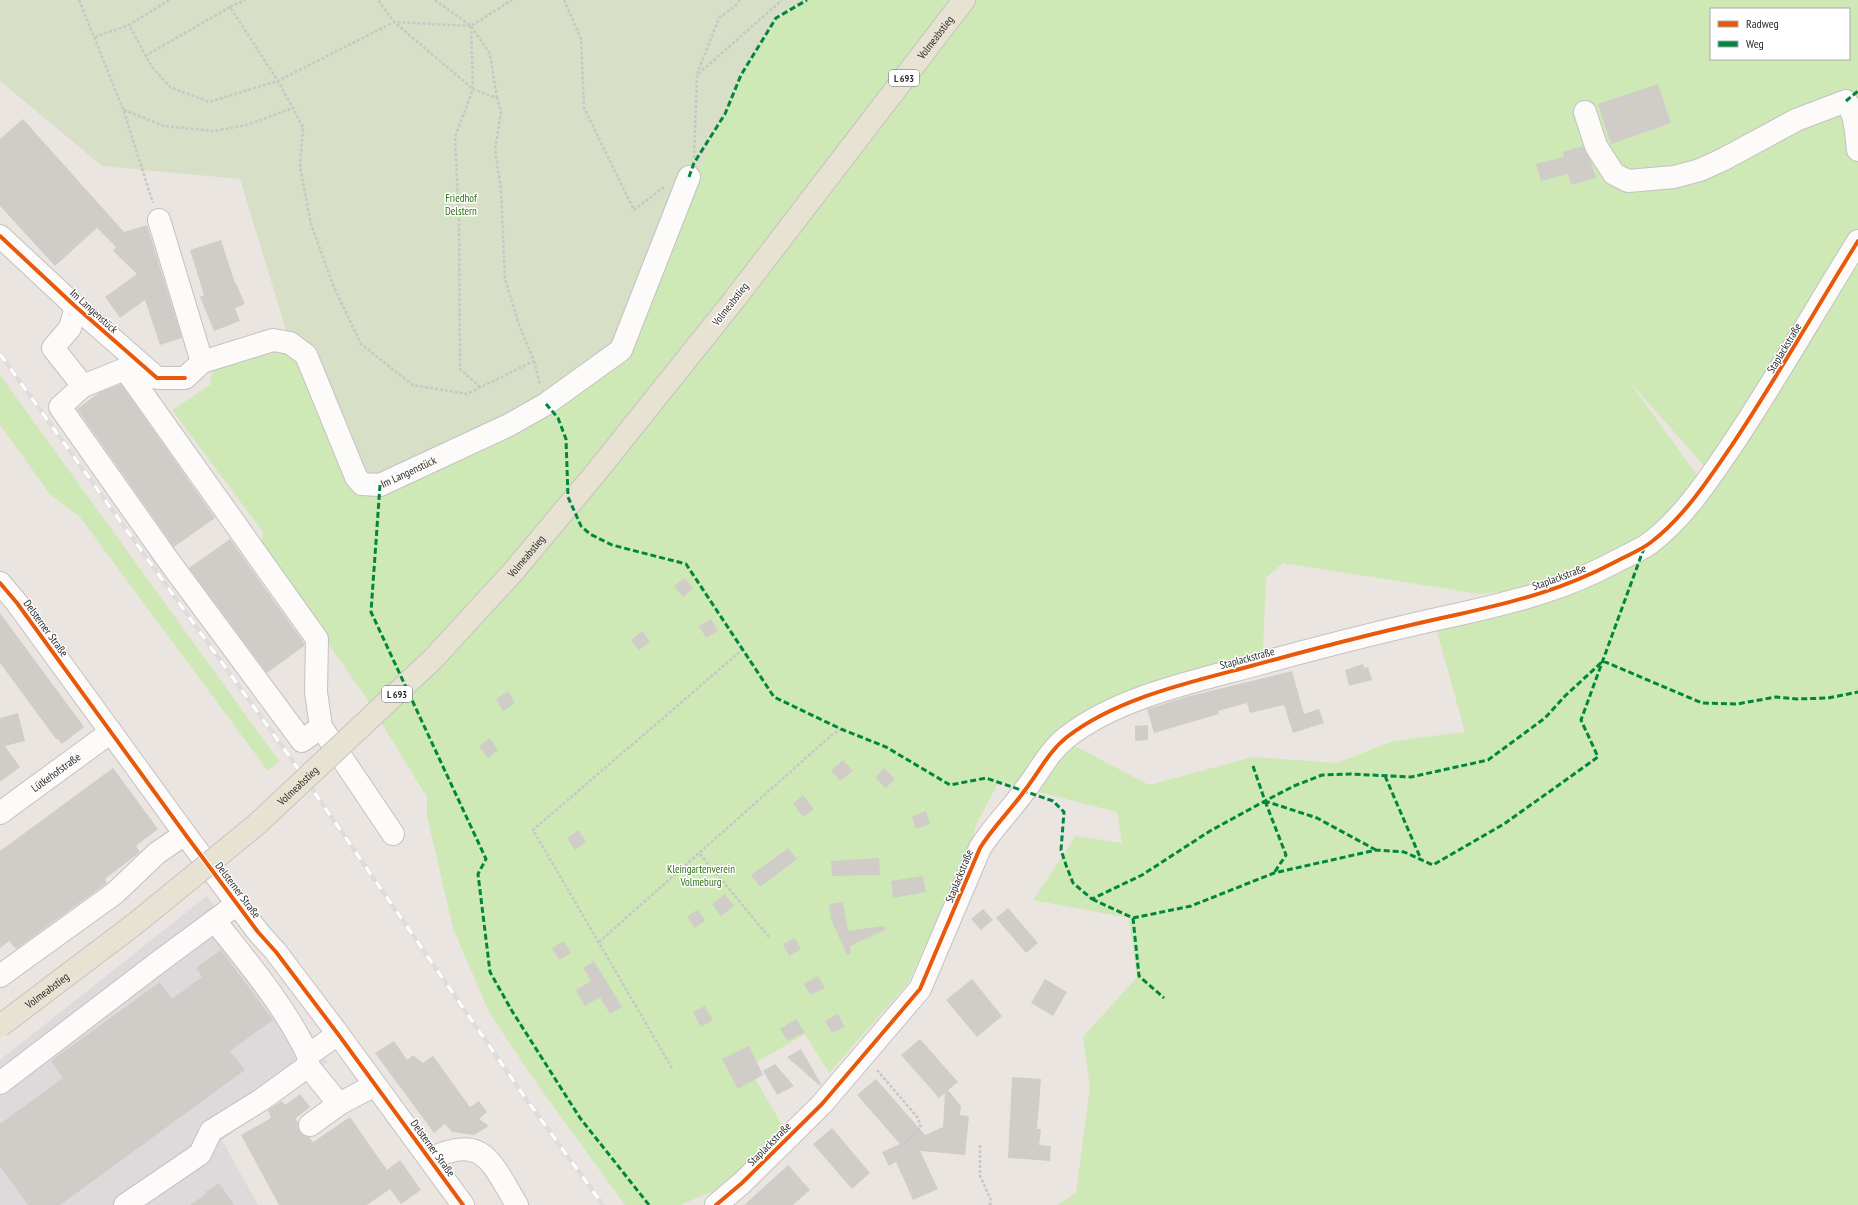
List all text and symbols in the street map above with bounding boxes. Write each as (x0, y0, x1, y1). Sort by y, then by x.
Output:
legend (1710, 8, 1850, 60)
street label: Volmeabstieg (914, 13, 957, 63)
text: Radweg (1746, 16, 1779, 31)
text: Weg (1746, 36, 1764, 51)
road number: L 693 (889, 70, 919, 86)
park label: Friedhof Delstern (445, 191, 478, 218)
street label: Volmeabstieg (708, 279, 751, 329)
street label: Im Langenstück (67, 286, 121, 337)
street label: Staplackstraße (1764, 320, 1805, 376)
street label: Im Langenstück (378, 453, 439, 491)
street label: Volmeabstieg (504, 532, 548, 581)
street label: Staplackstraße (1530, 561, 1588, 593)
street label: Delsterner Straße (21, 597, 72, 660)
street label: Staplackstraße (1218, 644, 1276, 672)
road number: L 693 (382, 686, 412, 702)
street label: Lütkehofstraße (28, 749, 83, 795)
street label: Volmeabstieg (274, 763, 322, 809)
street label: Staplackstraße (942, 847, 976, 905)
street label: Delsterner Straße (212, 859, 264, 921)
park label: Kleingartenverein Volmeburg (667, 862, 735, 889)
street label: Volmeabstieg (22, 969, 72, 1012)
street label: Delsterner Straße (408, 1117, 459, 1180)
street label: Staplackstraße (744, 1119, 794, 1169)

